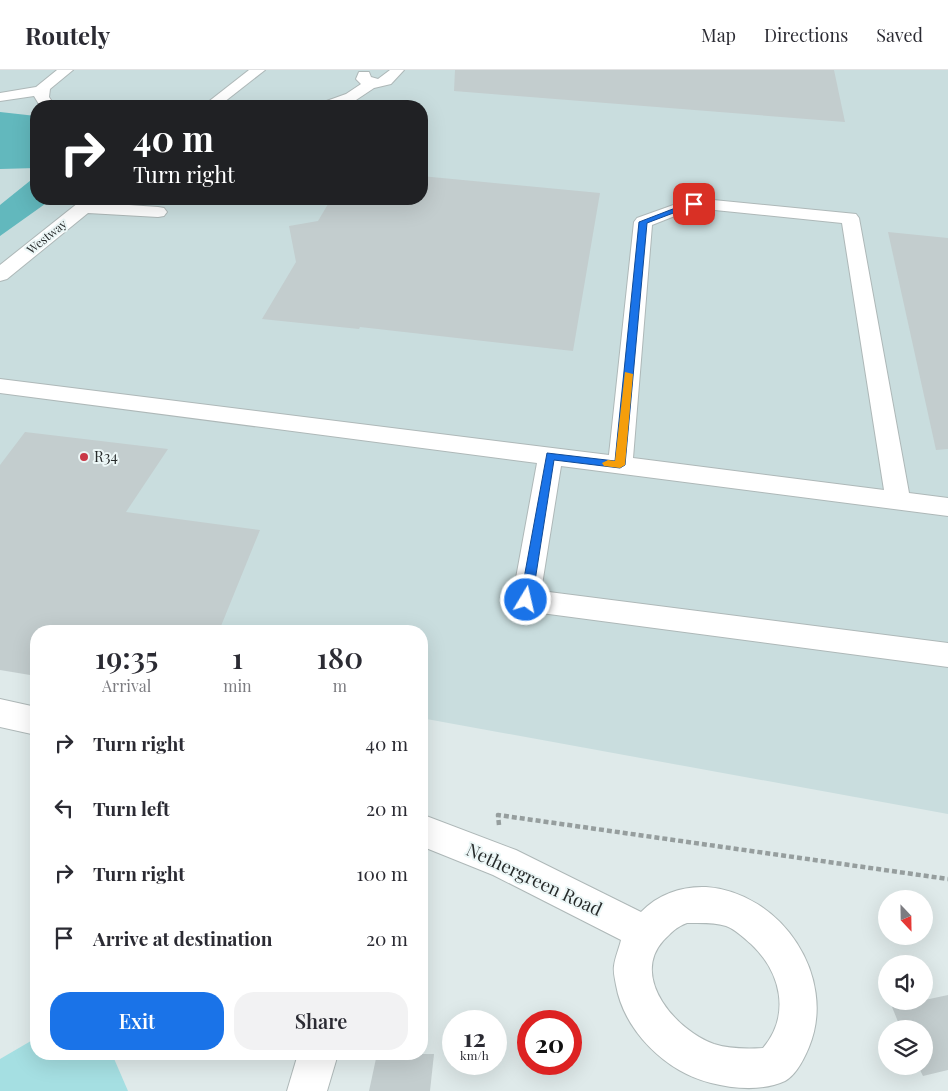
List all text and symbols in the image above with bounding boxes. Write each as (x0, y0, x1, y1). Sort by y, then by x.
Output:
text: Routely (25, 19, 110, 51)
text: Map (701, 23, 736, 47)
text: Directions (764, 23, 848, 47)
text: Saved (876, 23, 923, 47)
text: 40 m (133, 114, 214, 161)
icon: right (50, 120, 115, 185)
text: Turn right (133, 159, 235, 189)
pin (673, 183, 715, 225)
icon: arrive (680, 190, 708, 218)
street label: Westway (22, 215, 70, 258)
place label: R34 (94, 446, 118, 466)
marker: R34 (78, 451, 90, 463)
position arrow (499, 573, 551, 625)
text: 19:35 (95, 637, 158, 677)
text: 1 (232, 637, 243, 677)
text: 180 (316, 637, 363, 677)
text: Arrival (102, 675, 151, 696)
text: min (223, 675, 252, 696)
text: m (333, 675, 347, 696)
icon: right (50, 729, 78, 757)
text: Turn right (93, 730, 185, 756)
text: 40 m (366, 730, 408, 756)
icon: left (50, 794, 78, 822)
text: Turn left (93, 795, 170, 821)
text: 20 m (366, 795, 408, 821)
street label: Nethergreen Road (463, 837, 607, 921)
icon: right (50, 859, 78, 887)
text: Turn right (93, 860, 185, 886)
text: 100 m (357, 860, 408, 886)
north arrow (878, 890, 932, 945)
map controls (878, 890, 933, 1075)
icon: arrive (50, 924, 78, 952)
text: Arrive at destination (93, 925, 273, 951)
text: 20 m (366, 925, 408, 951)
button: sound (878, 955, 933, 1010)
button: Exit (50, 992, 224, 1050)
button: Share (234, 992, 408, 1050)
speed limit sign: 20 (517, 1010, 582, 1075)
text: 12 (463, 1020, 486, 1053)
button: layers (878, 1020, 933, 1075)
text: km/h (460, 1047, 489, 1063)

